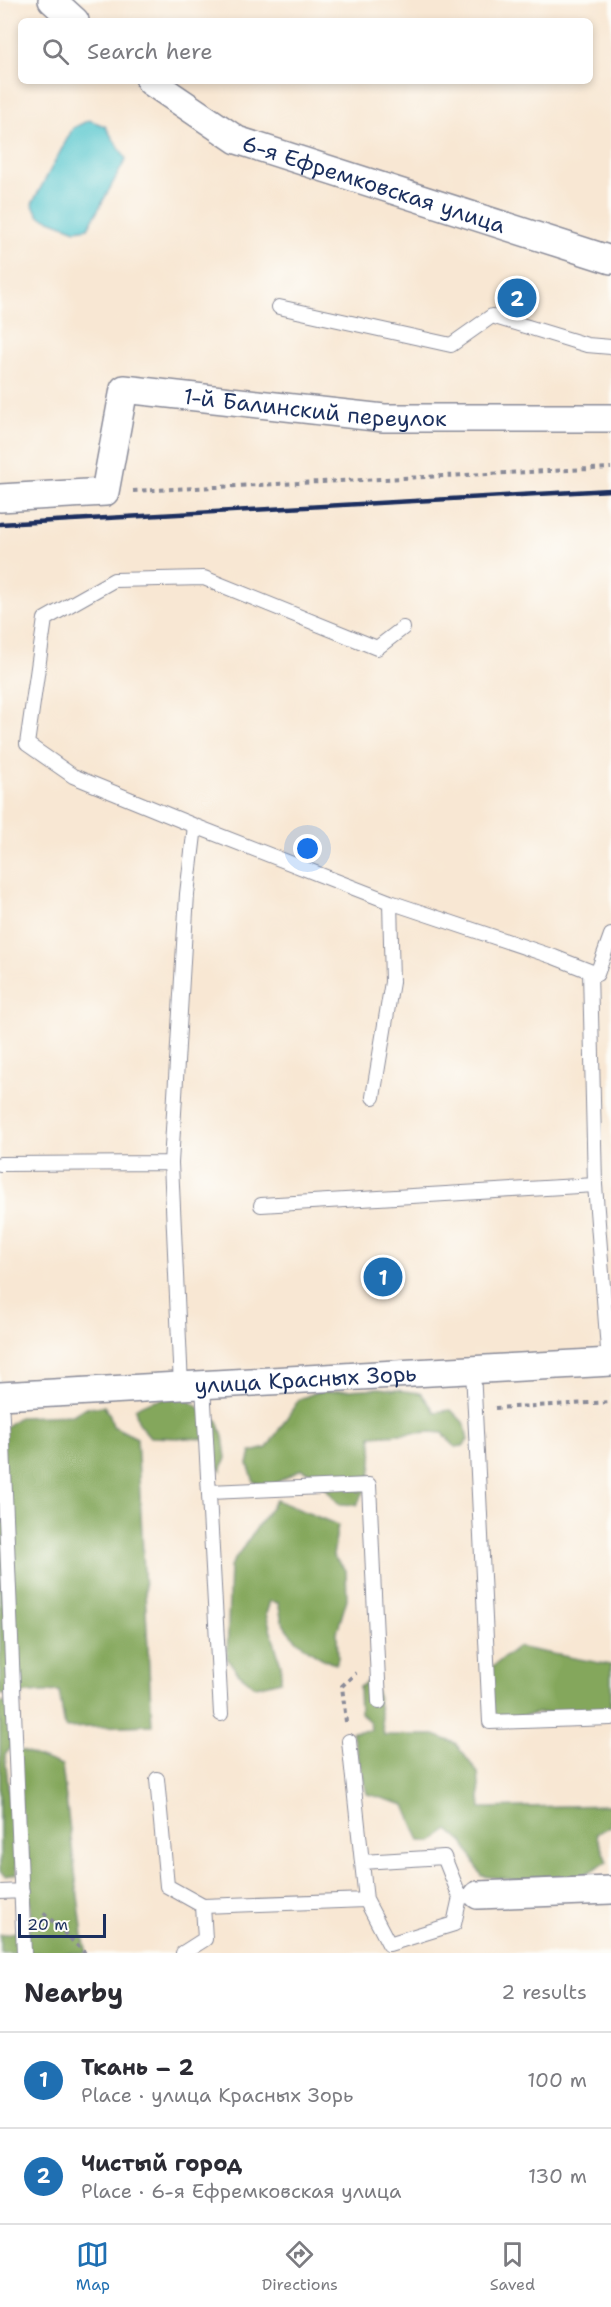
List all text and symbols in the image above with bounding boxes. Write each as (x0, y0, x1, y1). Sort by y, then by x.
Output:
search box (18, 18, 593, 84)
icon: search (39, 35, 72, 68)
text: Search here (87, 37, 213, 66)
street label: 6-я Ефремковская улица (239, 128, 509, 240)
pin: 2 (498, 276, 536, 320)
street label: 1-й Балинский переулок (182, 381, 447, 433)
your location (293, 834, 322, 863)
pin: 1 (364, 1254, 403, 1300)
street label: улица Красных Зорь (194, 1358, 417, 1400)
scale bar (18, 1911, 106, 1938)
text: 20 m (27, 1914, 68, 1935)
text: Nearby (24, 1975, 123, 2010)
text: 2 results (501, 1979, 587, 2005)
text: Ткань – 2 (81, 2053, 194, 2082)
text: 1 (39, 2067, 48, 2093)
text: 100 m (527, 2067, 587, 2093)
text: Place · улица Красных Зорь (81, 2082, 353, 2108)
text: Чистый город (81, 2149, 242, 2178)
text: 2 (37, 2163, 51, 2189)
text: 130 m (528, 2163, 587, 2189)
text: Place · 6-я Ефремковская улица (81, 2178, 402, 2204)
tab: Map (76, 2238, 110, 2295)
tab: Directions (262, 2238, 338, 2295)
tab: Saved (490, 2238, 535, 2295)

